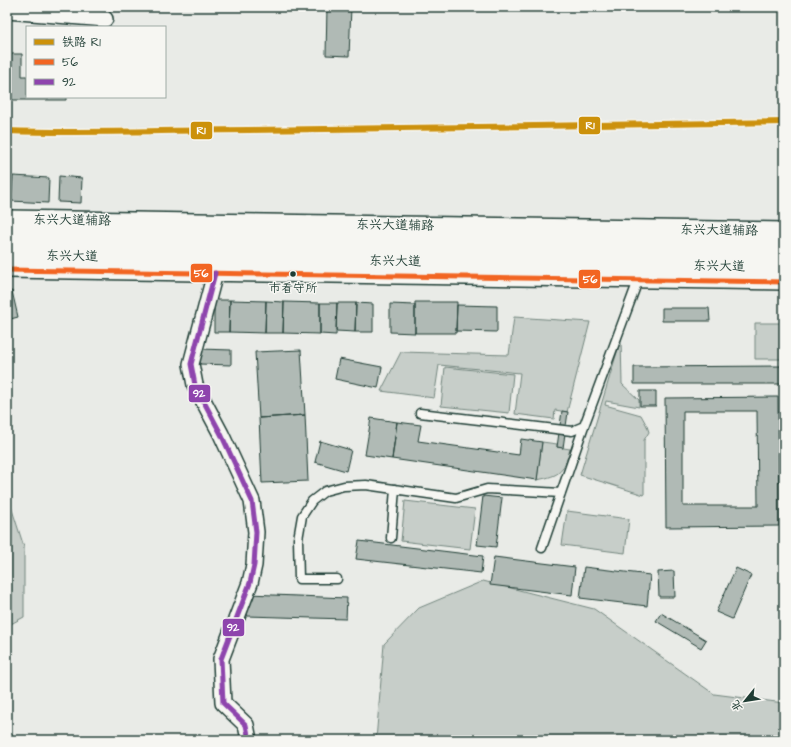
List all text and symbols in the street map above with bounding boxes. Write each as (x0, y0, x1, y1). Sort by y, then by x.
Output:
legend (26, 26, 166, 98)
text: 铁路 R1 (62, 34, 101, 51)
text: 56 (62, 54, 78, 71)
text: 92 (62, 74, 76, 91)
line badge: R1 (578, 116, 601, 135)
text: R1 (585, 118, 595, 133)
line badge: R1 (190, 121, 213, 140)
text: R1 (196, 123, 206, 138)
street label: 东兴大道辅路 (33, 210, 111, 230)
street label: 东兴大道辅路 (356, 215, 434, 235)
street label: 东兴大道辅路 (680, 220, 758, 240)
street label: 东兴大道 (46, 247, 98, 265)
street label: 东兴大道 (369, 252, 421, 270)
street label: 东兴大道 (693, 257, 745, 275)
line badge: 56 (190, 263, 213, 283)
text: 56 (194, 266, 208, 281)
marker: 巿看守所 (288, 269, 298, 279)
line badge: 56 (578, 269, 601, 289)
text: 56 (583, 272, 597, 287)
place label: 巿看守所 (269, 280, 318, 297)
line badge: 92 (188, 384, 211, 403)
text: 92 (193, 386, 206, 401)
line badge: 92 (222, 618, 245, 637)
text: 92 (227, 620, 240, 635)
north arrow (725, 681, 765, 721)
text: 北 (728, 697, 746, 714)

